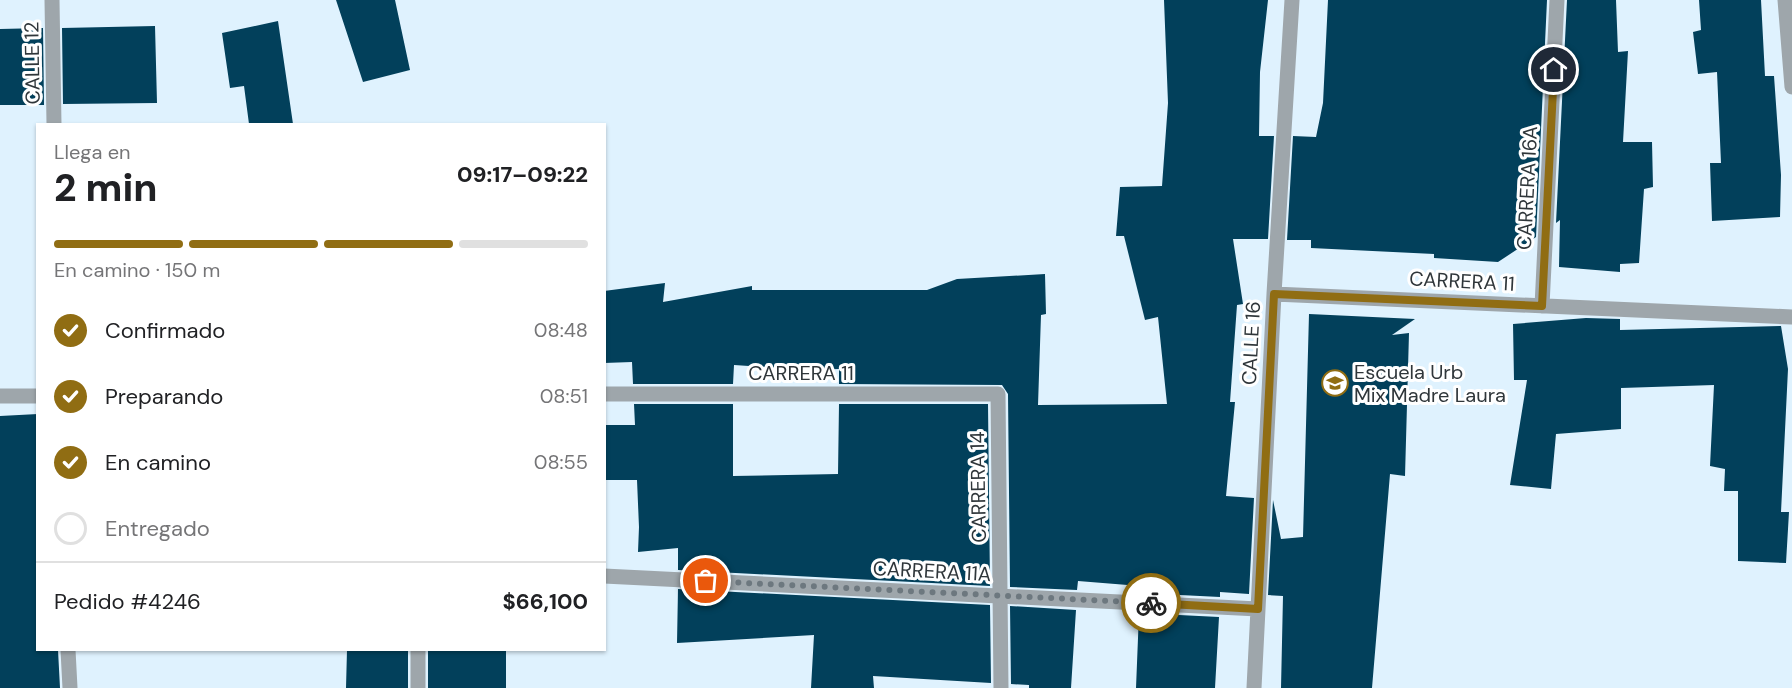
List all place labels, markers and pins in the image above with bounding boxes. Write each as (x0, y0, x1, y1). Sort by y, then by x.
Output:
pin (1528, 44, 1579, 95)
place label: Escuela Urb Mix Madre Laura (1354, 359, 1506, 408)
school or university icon: Escuela Urb Mix Madre Laura (1320, 368, 1350, 398)
pin (680, 555, 731, 606)

